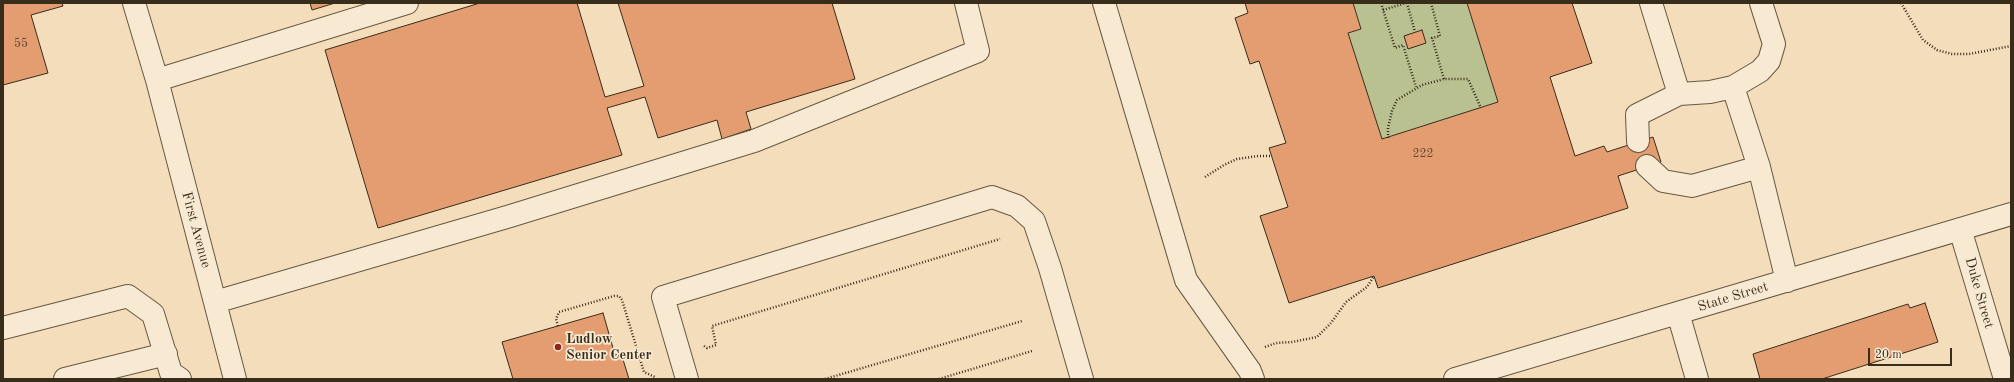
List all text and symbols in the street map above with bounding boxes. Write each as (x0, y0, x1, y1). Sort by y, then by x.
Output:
house number: 55 (14, 37, 28, 51)
house number: 222 (1413, 147, 1433, 161)
street label: First Avenue (178, 190, 214, 270)
street label: Duke Street (1961, 256, 1997, 330)
street label: State Street (1696, 278, 1770, 316)
place label: Ludlow Senior Center (566, 331, 652, 364)
scale bar (1870, 340, 1954, 366)
marker: Ludlow Senior Center (553, 342, 563, 352)
text: 20 m (1875, 349, 1902, 361)

